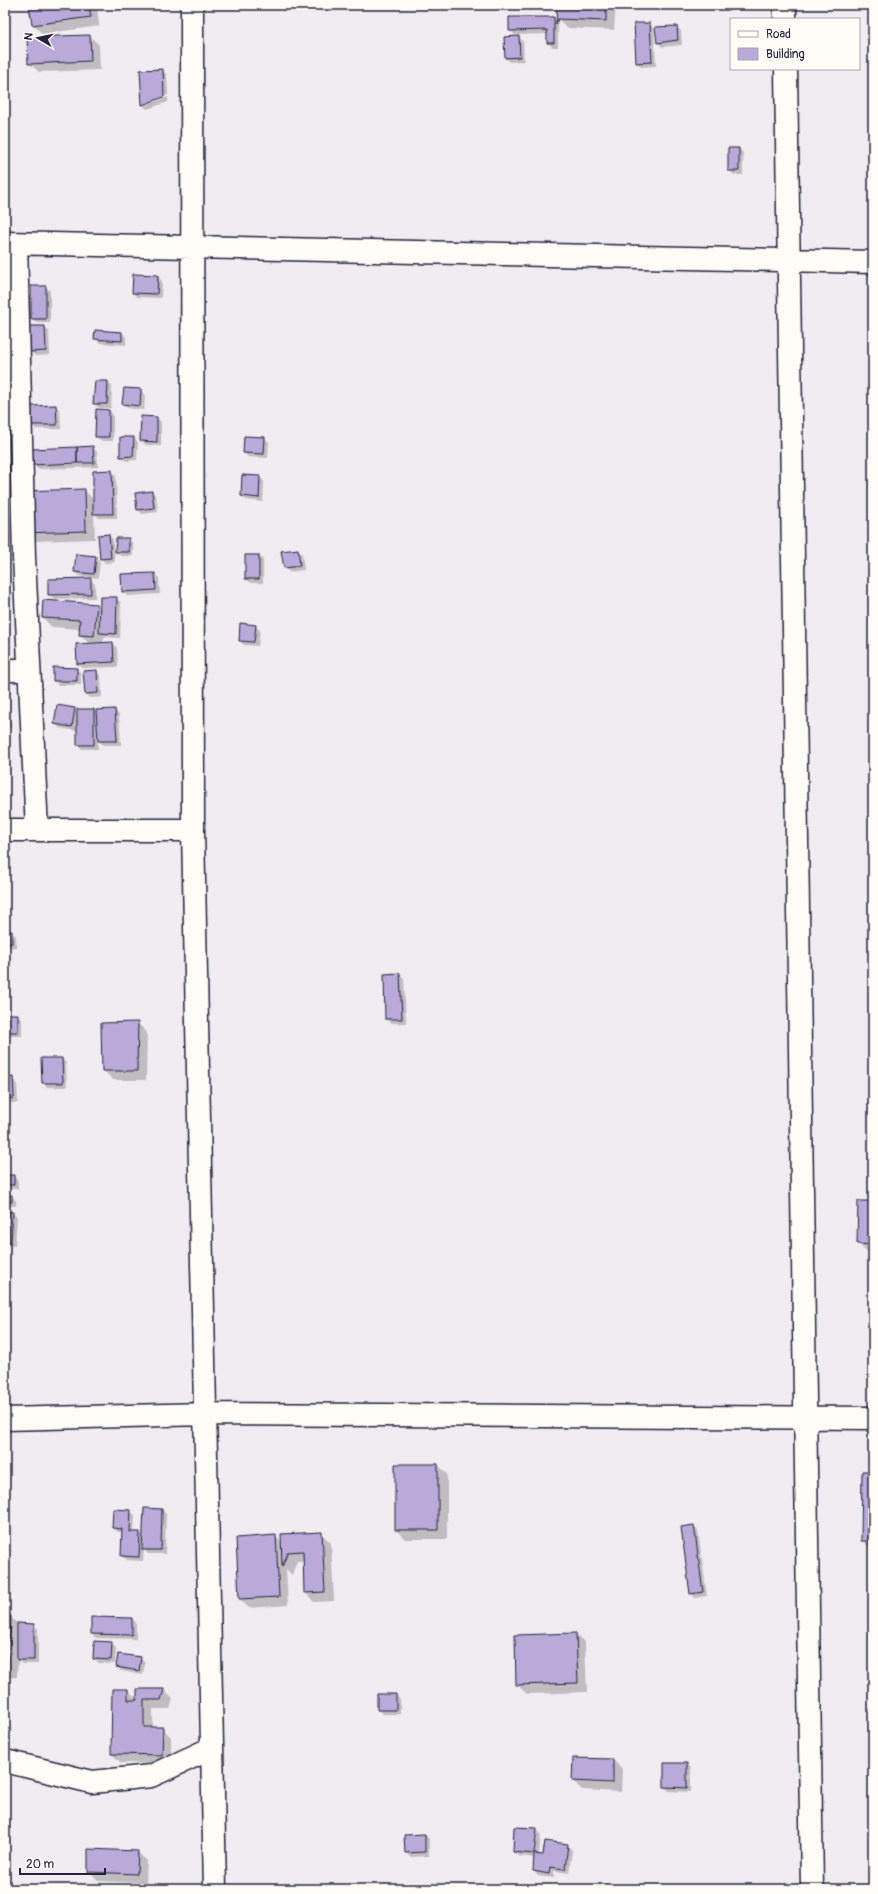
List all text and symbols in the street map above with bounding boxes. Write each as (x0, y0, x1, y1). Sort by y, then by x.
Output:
north arrow (18, 18, 58, 58)
legend (730, 18, 860, 70)
text: Road (766, 27, 791, 42)
text: N (22, 31, 36, 41)
text: Building (766, 47, 805, 62)
scale bar (20, 1850, 105, 1876)
text: 20 m (26, 1857, 55, 1872)

